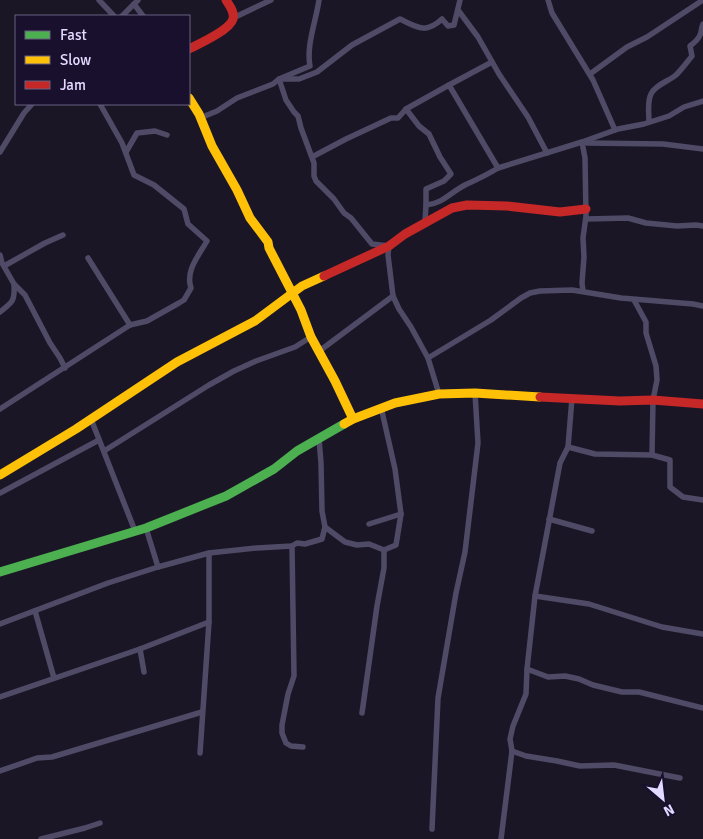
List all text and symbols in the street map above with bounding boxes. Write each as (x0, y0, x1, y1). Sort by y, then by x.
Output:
legend (15, 15, 190, 105)
text: Fast (60, 26, 87, 44)
text: Slow (60, 51, 91, 69)
text: Jam (60, 76, 86, 94)
north arrow (638, 774, 688, 824)
text: N (661, 800, 677, 820)

